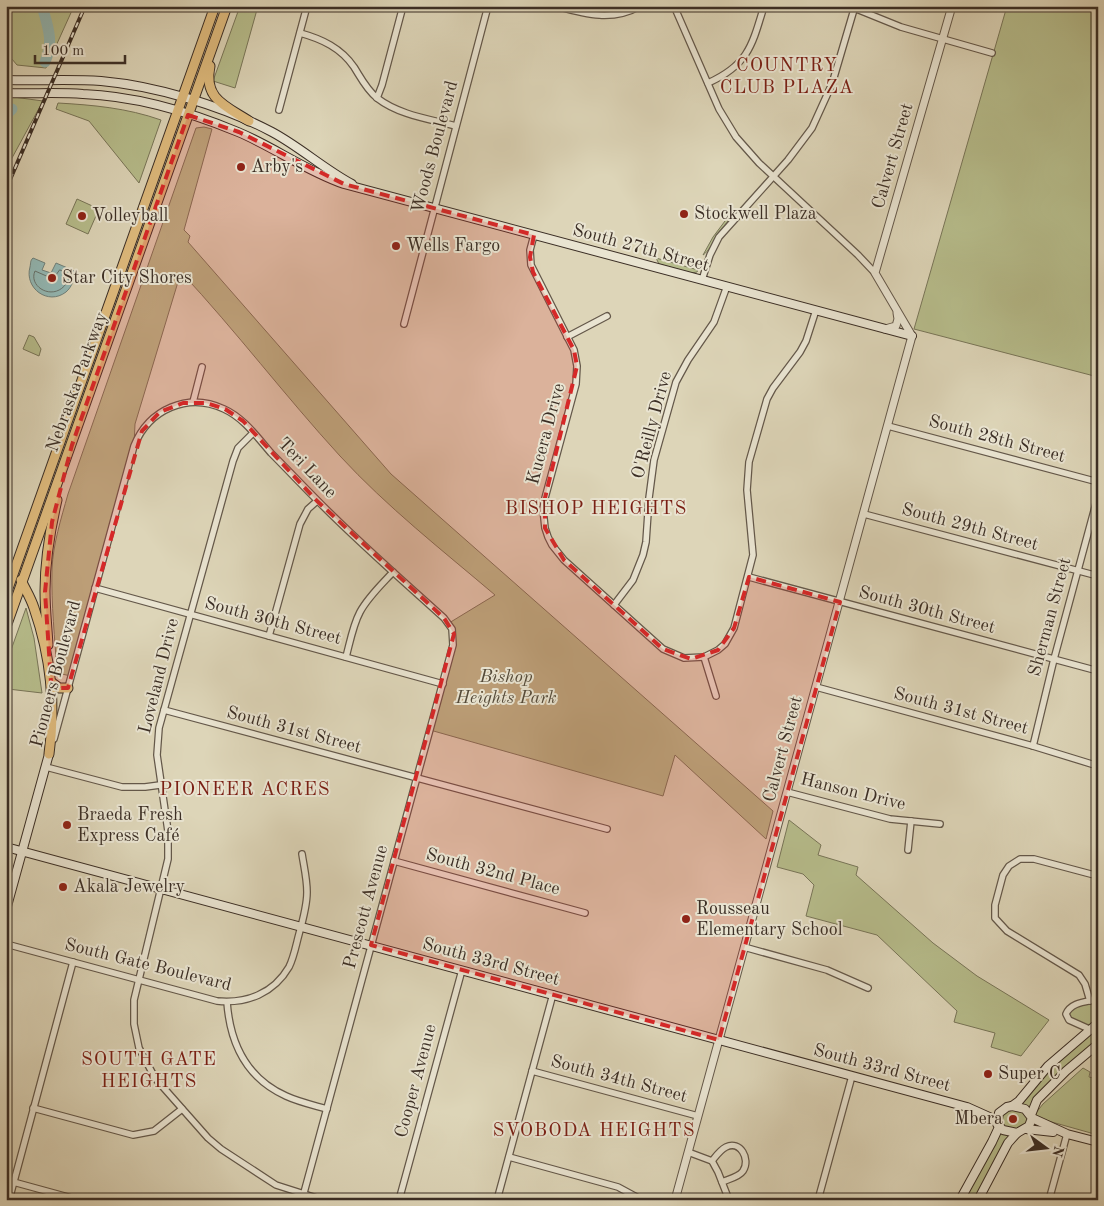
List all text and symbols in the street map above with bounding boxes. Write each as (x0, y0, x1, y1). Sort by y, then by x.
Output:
scale bar (35, 32, 125, 64)
text: 100 m (42, 44, 84, 59)
district label: COUNTRY CLUB PLAZA (720, 57, 854, 98)
street label: Woods Boulevard (409, 79, 461, 215)
street label: Calvert Street (869, 101, 917, 211)
place label: Arby's (251, 158, 303, 176)
marker: Arby's (235, 161, 247, 173)
place label: Stockwell Plaza (694, 205, 817, 223)
place label: Volleyball (92, 207, 169, 225)
marker: Stockwell Plaza (678, 208, 690, 220)
marker: Volleyball (76, 210, 88, 222)
street label: South 27th Street (571, 221, 711, 275)
place label: Wells Fargo (406, 237, 500, 255)
marker: Wells Fargo (390, 240, 402, 252)
place label: Star City Shores (62, 269, 192, 287)
marker: Star City Shores (46, 272, 58, 284)
street label: Nebraska Parkway (43, 309, 111, 454)
street label: O'Reilly Drive (629, 369, 675, 481)
street label: Kucera Drive (524, 381, 568, 487)
street label: South 28th Street (927, 412, 1067, 466)
street label: Teri Lane (274, 434, 340, 502)
district label: BISHOP HEIGHTS (505, 500, 687, 519)
street label: South 29th Street (900, 500, 1040, 554)
street label: Sherman Street (1025, 556, 1075, 678)
street label: South 30th Street (857, 583, 997, 637)
street label: South 30th Street (203, 594, 343, 648)
street label: Pioneers Boulevard (28, 599, 84, 749)
street label: Loveland Drive (136, 616, 182, 736)
park label: Bishop Heights Park (454, 668, 557, 707)
street label: South 31st Street (892, 684, 1030, 738)
street label: Calvert Street (760, 694, 806, 804)
street label: South 31st Street (225, 703, 363, 757)
street label: Hanson Drive (799, 770, 907, 814)
district label: PIONEER ACRES (159, 781, 331, 800)
place label: Braeda Fresh Express Café (77, 806, 183, 845)
marker: Braeda Fresh Express Café (61, 819, 73, 831)
street label: Prescott Avenue (341, 843, 391, 971)
street label: South 32nd Place (424, 845, 562, 899)
place label: Akala Jewelry (73, 878, 185, 896)
marker: Akala Jewelry (57, 881, 69, 893)
place label: Rousseau Elementary School (696, 900, 843, 939)
marker: Rousseau Elementary School (680, 913, 692, 925)
street label: South 33rd Street (420, 935, 562, 989)
street label: South Gate Boulevard (63, 936, 233, 994)
street label: Cooper Avenue (392, 1022, 440, 1140)
street label: South 33rd Street (811, 1041, 953, 1095)
district label: SOUTH GATE HEIGHTS (81, 1051, 217, 1092)
street label: South 34th Street (549, 1052, 689, 1106)
place label: Super C (998, 1065, 1061, 1083)
marker: Super C (982, 1068, 994, 1080)
place label: Mbera (954, 1110, 1003, 1128)
marker: Mbera (1007, 1113, 1019, 1125)
district label: SVOBODA HEIGHTS (493, 1122, 695, 1141)
north arrow (1022, 1124, 1072, 1174)
text: N (1049, 1144, 1066, 1158)

